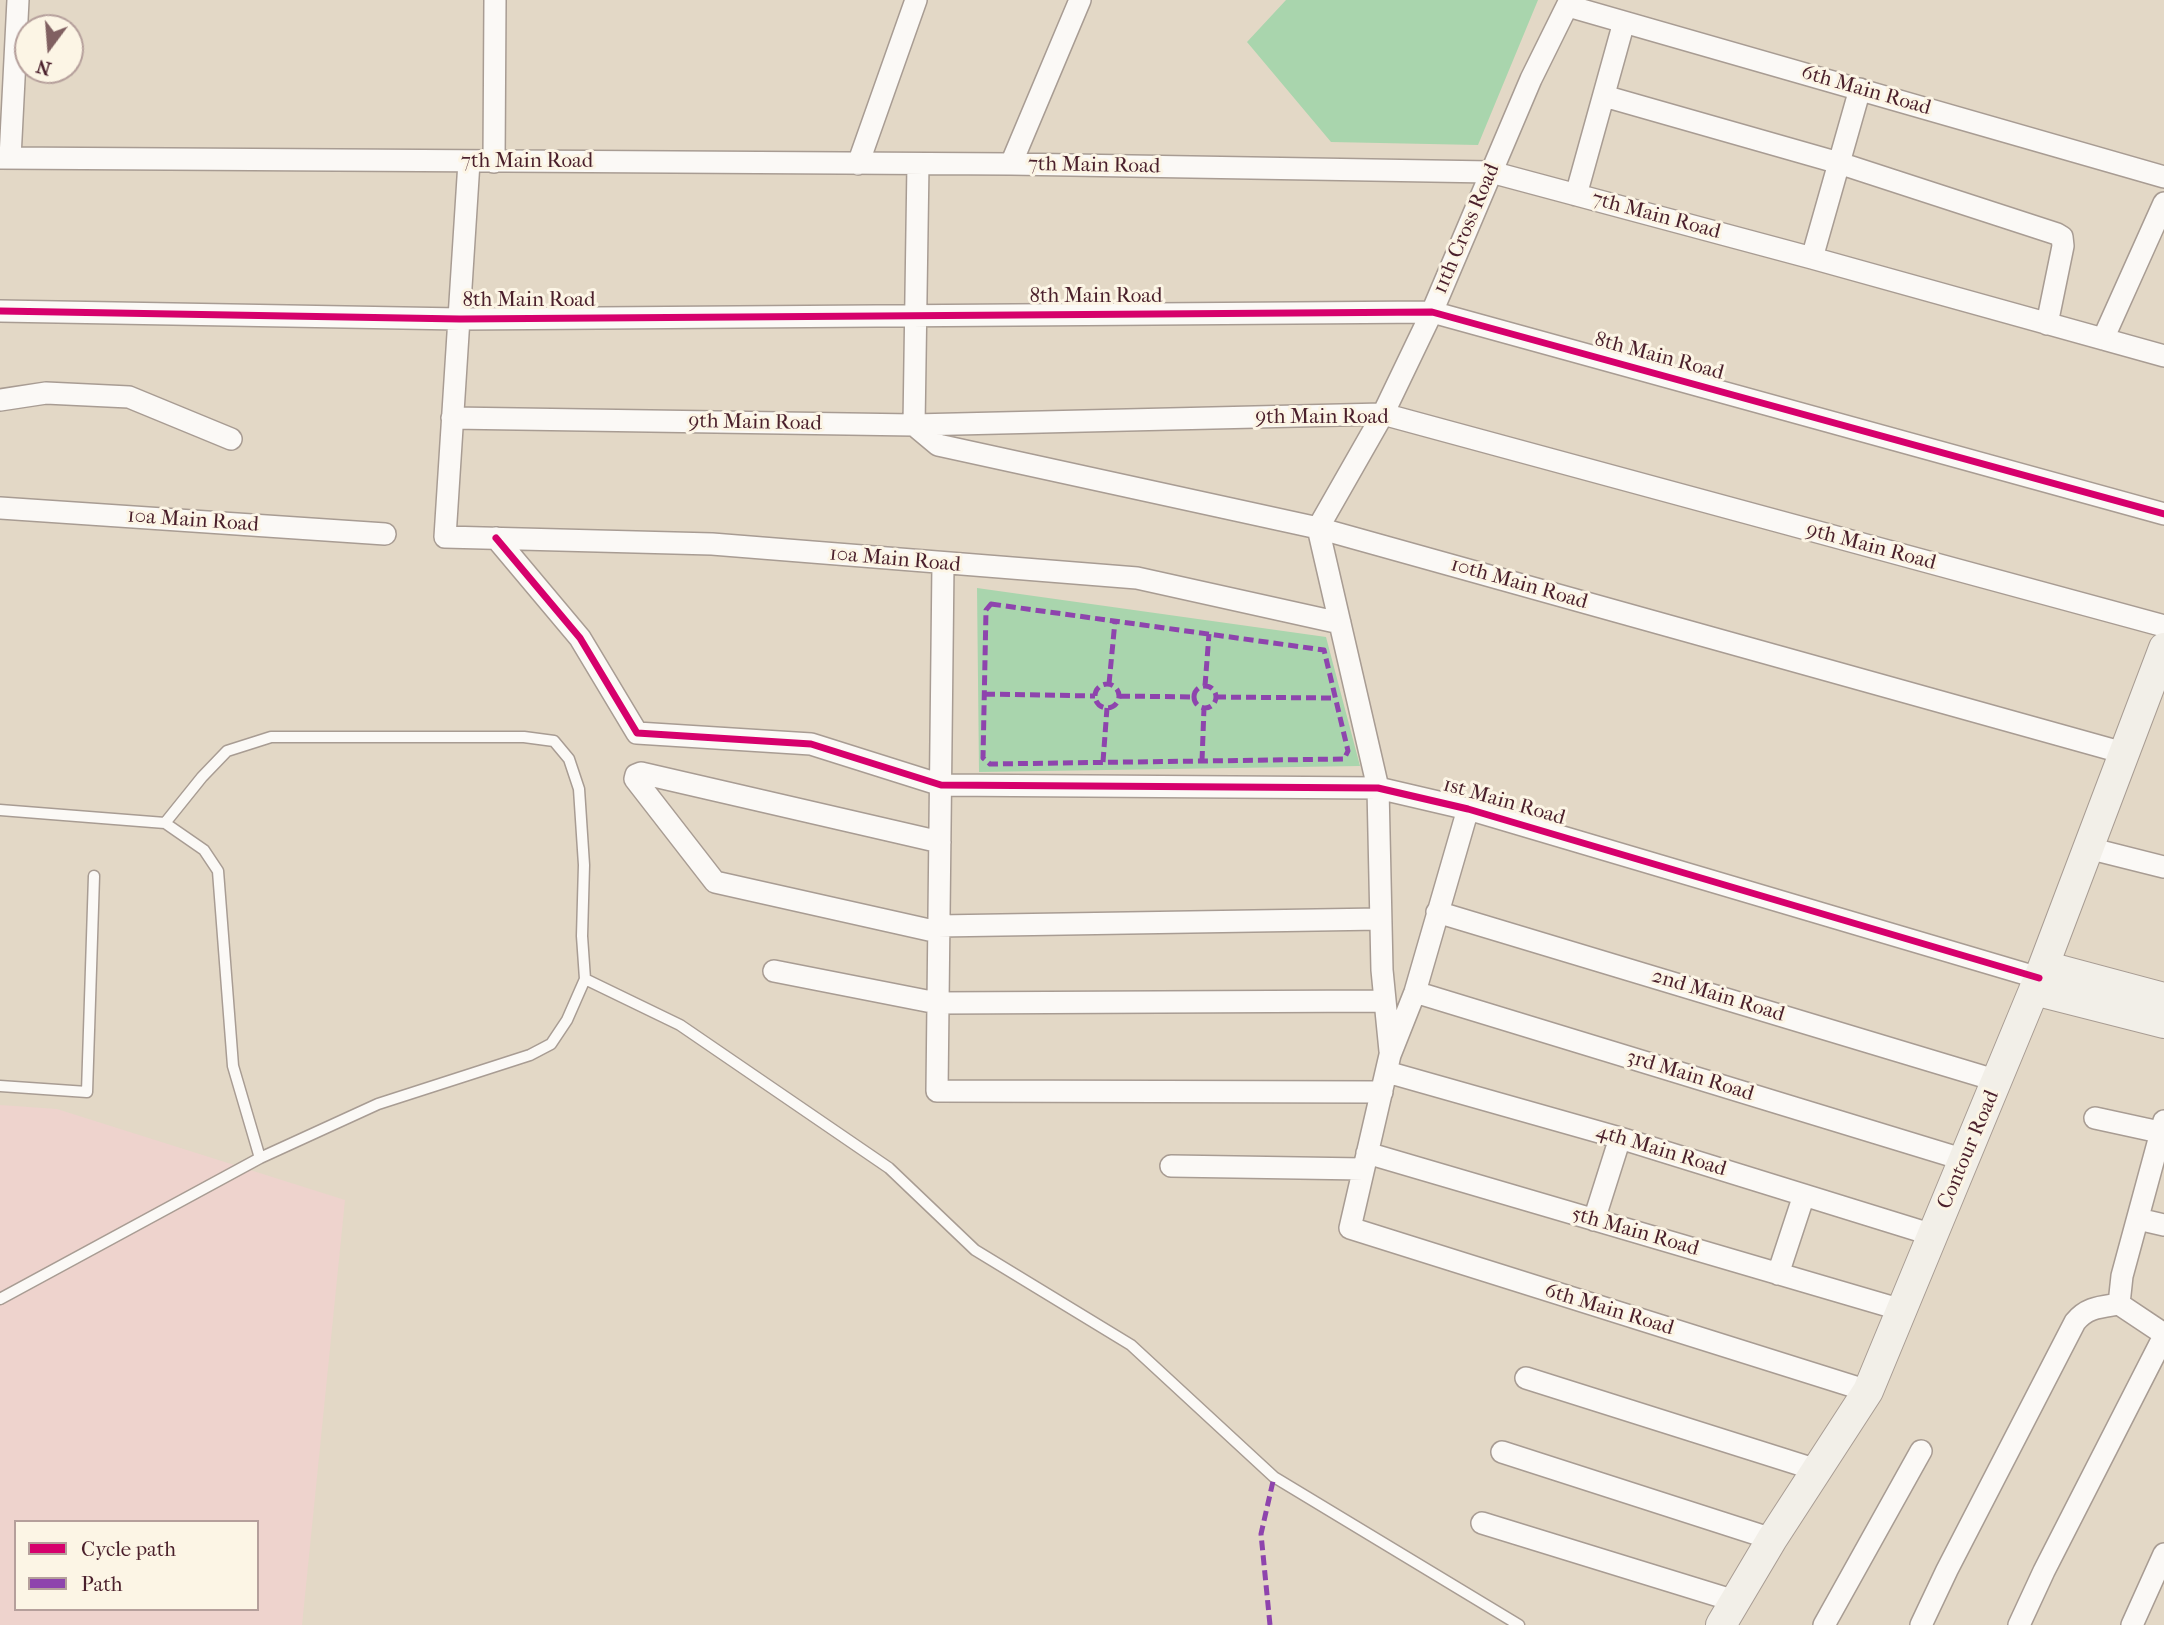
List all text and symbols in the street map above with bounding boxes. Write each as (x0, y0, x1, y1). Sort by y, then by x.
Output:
north arrow (14, 14, 84, 84)
text: N (34, 55, 54, 80)
street label: 6th Main Road (1798, 60, 1934, 122)
street label: 7th Main Road (461, 149, 593, 175)
street label: 7th Main Road (1028, 152, 1160, 180)
street label: 11th Cross Road (1428, 160, 1506, 298)
street label: 7th Main Road (1589, 187, 1723, 245)
street label: 8th Main Road (1030, 284, 1162, 310)
street label: 8th Main Road (463, 288, 595, 314)
street label: 8th Main Road (1592, 328, 1726, 386)
street label: 9th Main Road (1255, 405, 1389, 431)
street label: 9th Main Road (688, 409, 822, 437)
street label: 10a Main Road (126, 504, 260, 538)
street label: 9th Main Road (1803, 518, 1939, 576)
street label: 10a Main Road (828, 542, 962, 578)
street label: 10th Main Road (1448, 552, 1590, 616)
street label: 1st Main Road (1440, 773, 1568, 831)
street label: 2nd Main Road (1649, 964, 1787, 1028)
street label: 3rd Main Road (1623, 1045, 1757, 1107)
street label: Contour Road (1933, 1087, 2005, 1213)
street label: 4th Main Road (1593, 1119, 1729, 1183)
street label: 5th Main Road (1568, 1202, 1702, 1262)
street label: 6th Main Road (1541, 1278, 1677, 1342)
legend (14, 1520, 259, 1611)
text: Cycle path (81, 1537, 176, 1561)
text: Path (81, 1572, 122, 1596)

